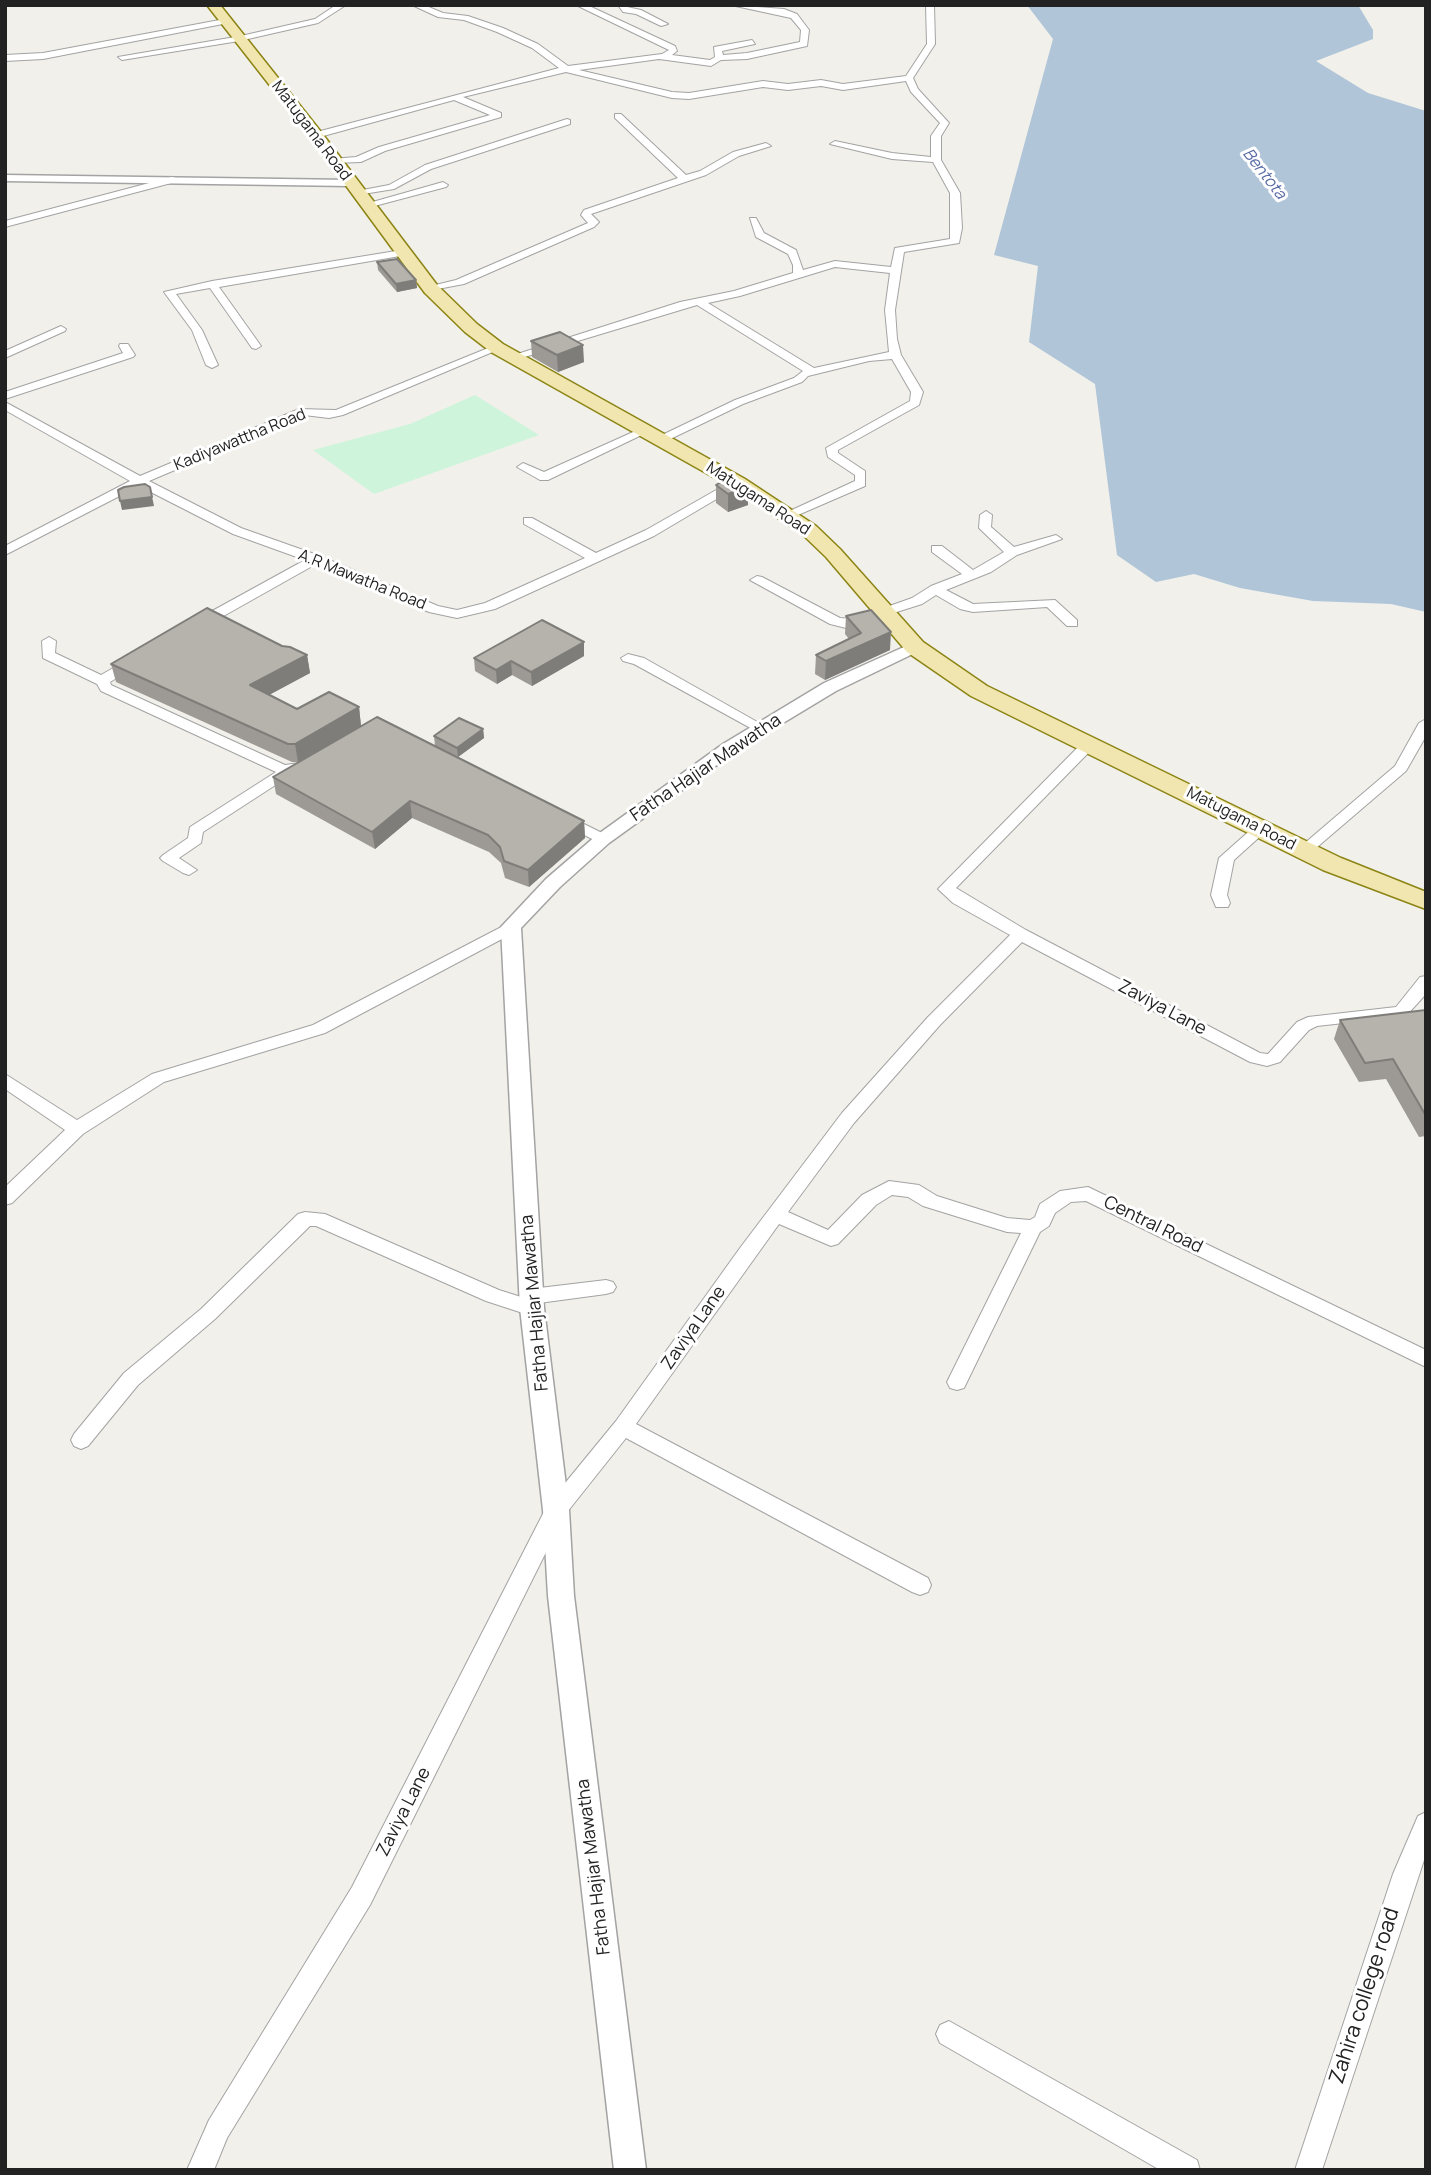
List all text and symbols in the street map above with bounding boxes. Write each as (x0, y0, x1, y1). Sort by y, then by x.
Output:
street label: Matugama Road (267, 77, 355, 185)
water label: Bentota (1238, 145, 1290, 203)
street label: Kadiyawattha Road (171, 405, 309, 475)
street label: Matugama Road (702, 458, 814, 540)
street label: A.R Mawatha Road (295, 546, 429, 614)
street label: Fatha Hajiar Mawatha (626, 709, 786, 827)
street label: Matugama Road (1183, 783, 1299, 855)
street label: Zaviya Lane (1114, 976, 1210, 1040)
street label: Central Road (1100, 1192, 1206, 1258)
street label: Fatha Hajiar Mawatha (517, 1214, 553, 1392)
street label: Zaviya Lane (657, 1282, 731, 1374)
street label: Zaviya Lane (372, 1764, 436, 1860)
street label: Fatha Hajiar Mawatha (572, 1778, 616, 1956)
street label: Zahira college road (1325, 1905, 1405, 2087)

